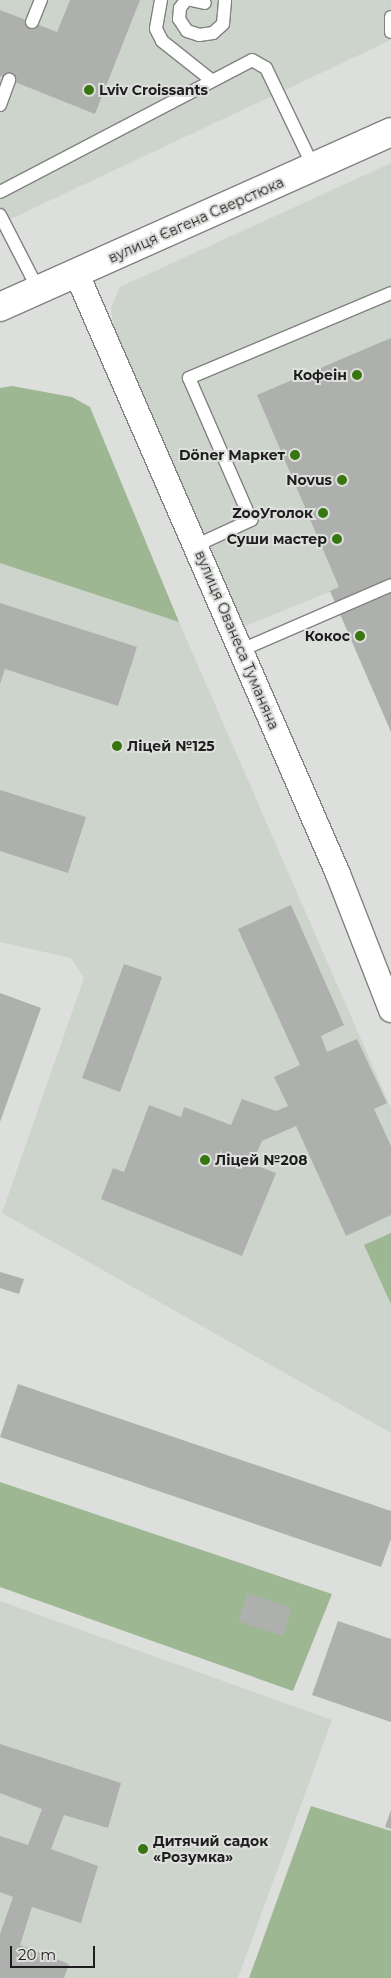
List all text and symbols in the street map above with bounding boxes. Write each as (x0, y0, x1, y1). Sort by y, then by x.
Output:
place label: Lviv Croissants (99, 82, 208, 98)
marker: Lviv Croissants (83, 84, 95, 96)
street label: вулиця Євгена Сверстюка (106, 174, 286, 266)
place label: Кофеін (293, 367, 347, 383)
marker: Кофеін (351, 369, 363, 381)
place label: Döner Маркет (179, 447, 285, 463)
marker: Döner Маркет (289, 449, 301, 461)
place label: Novus (286, 472, 332, 488)
marker: Novus (336, 474, 348, 486)
place label: ZooУголок (232, 505, 313, 521)
marker: ZooУголок (317, 507, 329, 519)
place label: Суши мастер (227, 531, 327, 547)
marker: Суши мастер (331, 533, 343, 545)
street label: вулиця Ованеса Туманяна (192, 548, 282, 732)
place label: Кокос (305, 628, 350, 644)
marker: Кокос (354, 630, 366, 642)
place label: Ліцей №125 (127, 738, 215, 754)
marker: Ліцей №125 (111, 740, 123, 752)
place label: Ліцей №208 (215, 1152, 308, 1168)
marker: Ліцей №208 (199, 1154, 211, 1166)
place label: Дитячий садок «Розумка» (153, 1833, 268, 1865)
marker: Дитячий садок «Розумка» (137, 1843, 149, 1855)
scale bar (12, 1936, 98, 1968)
text: 20 m (18, 1945, 56, 1964)

